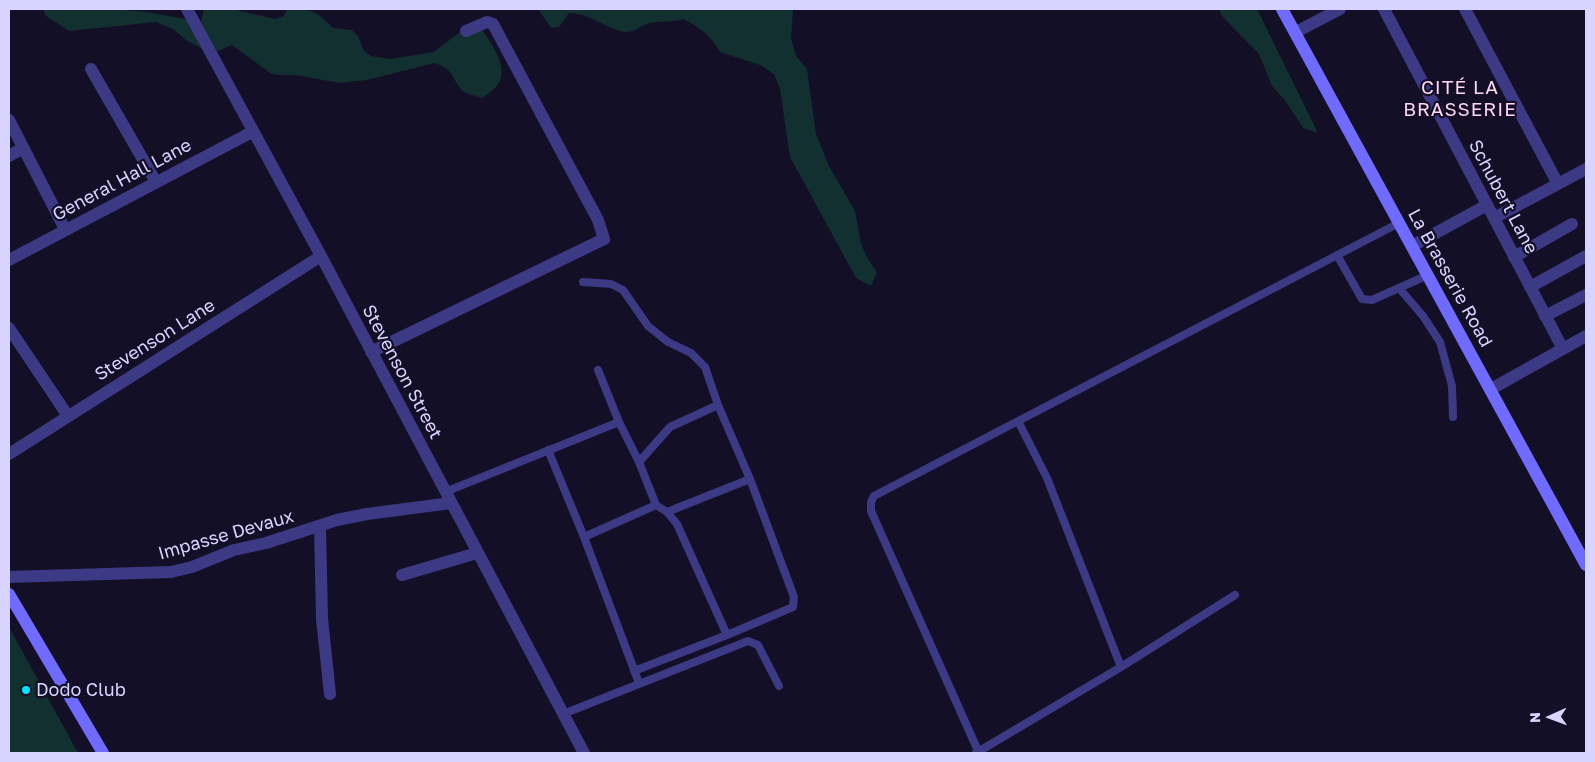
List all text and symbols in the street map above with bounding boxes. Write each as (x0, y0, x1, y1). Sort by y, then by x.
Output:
district label: CITÉ LA BRASSERIE (1402, 77, 1518, 121)
street label: General Hall Lane (49, 134, 195, 226)
street label: Schubert Lane (1464, 136, 1542, 258)
street label: La Brasserie Road (1403, 205, 1497, 351)
street label: Stevenson Lane (91, 294, 219, 386)
street label: Stevenson Street (358, 301, 446, 443)
street label: Impasse Devaux (156, 505, 296, 565)
place label: Dodo Club (36, 679, 126, 701)
marker: Dodo Club (20, 684, 32, 696)
north arrow (1525, 692, 1575, 742)
text: N (1526, 712, 1543, 723)

